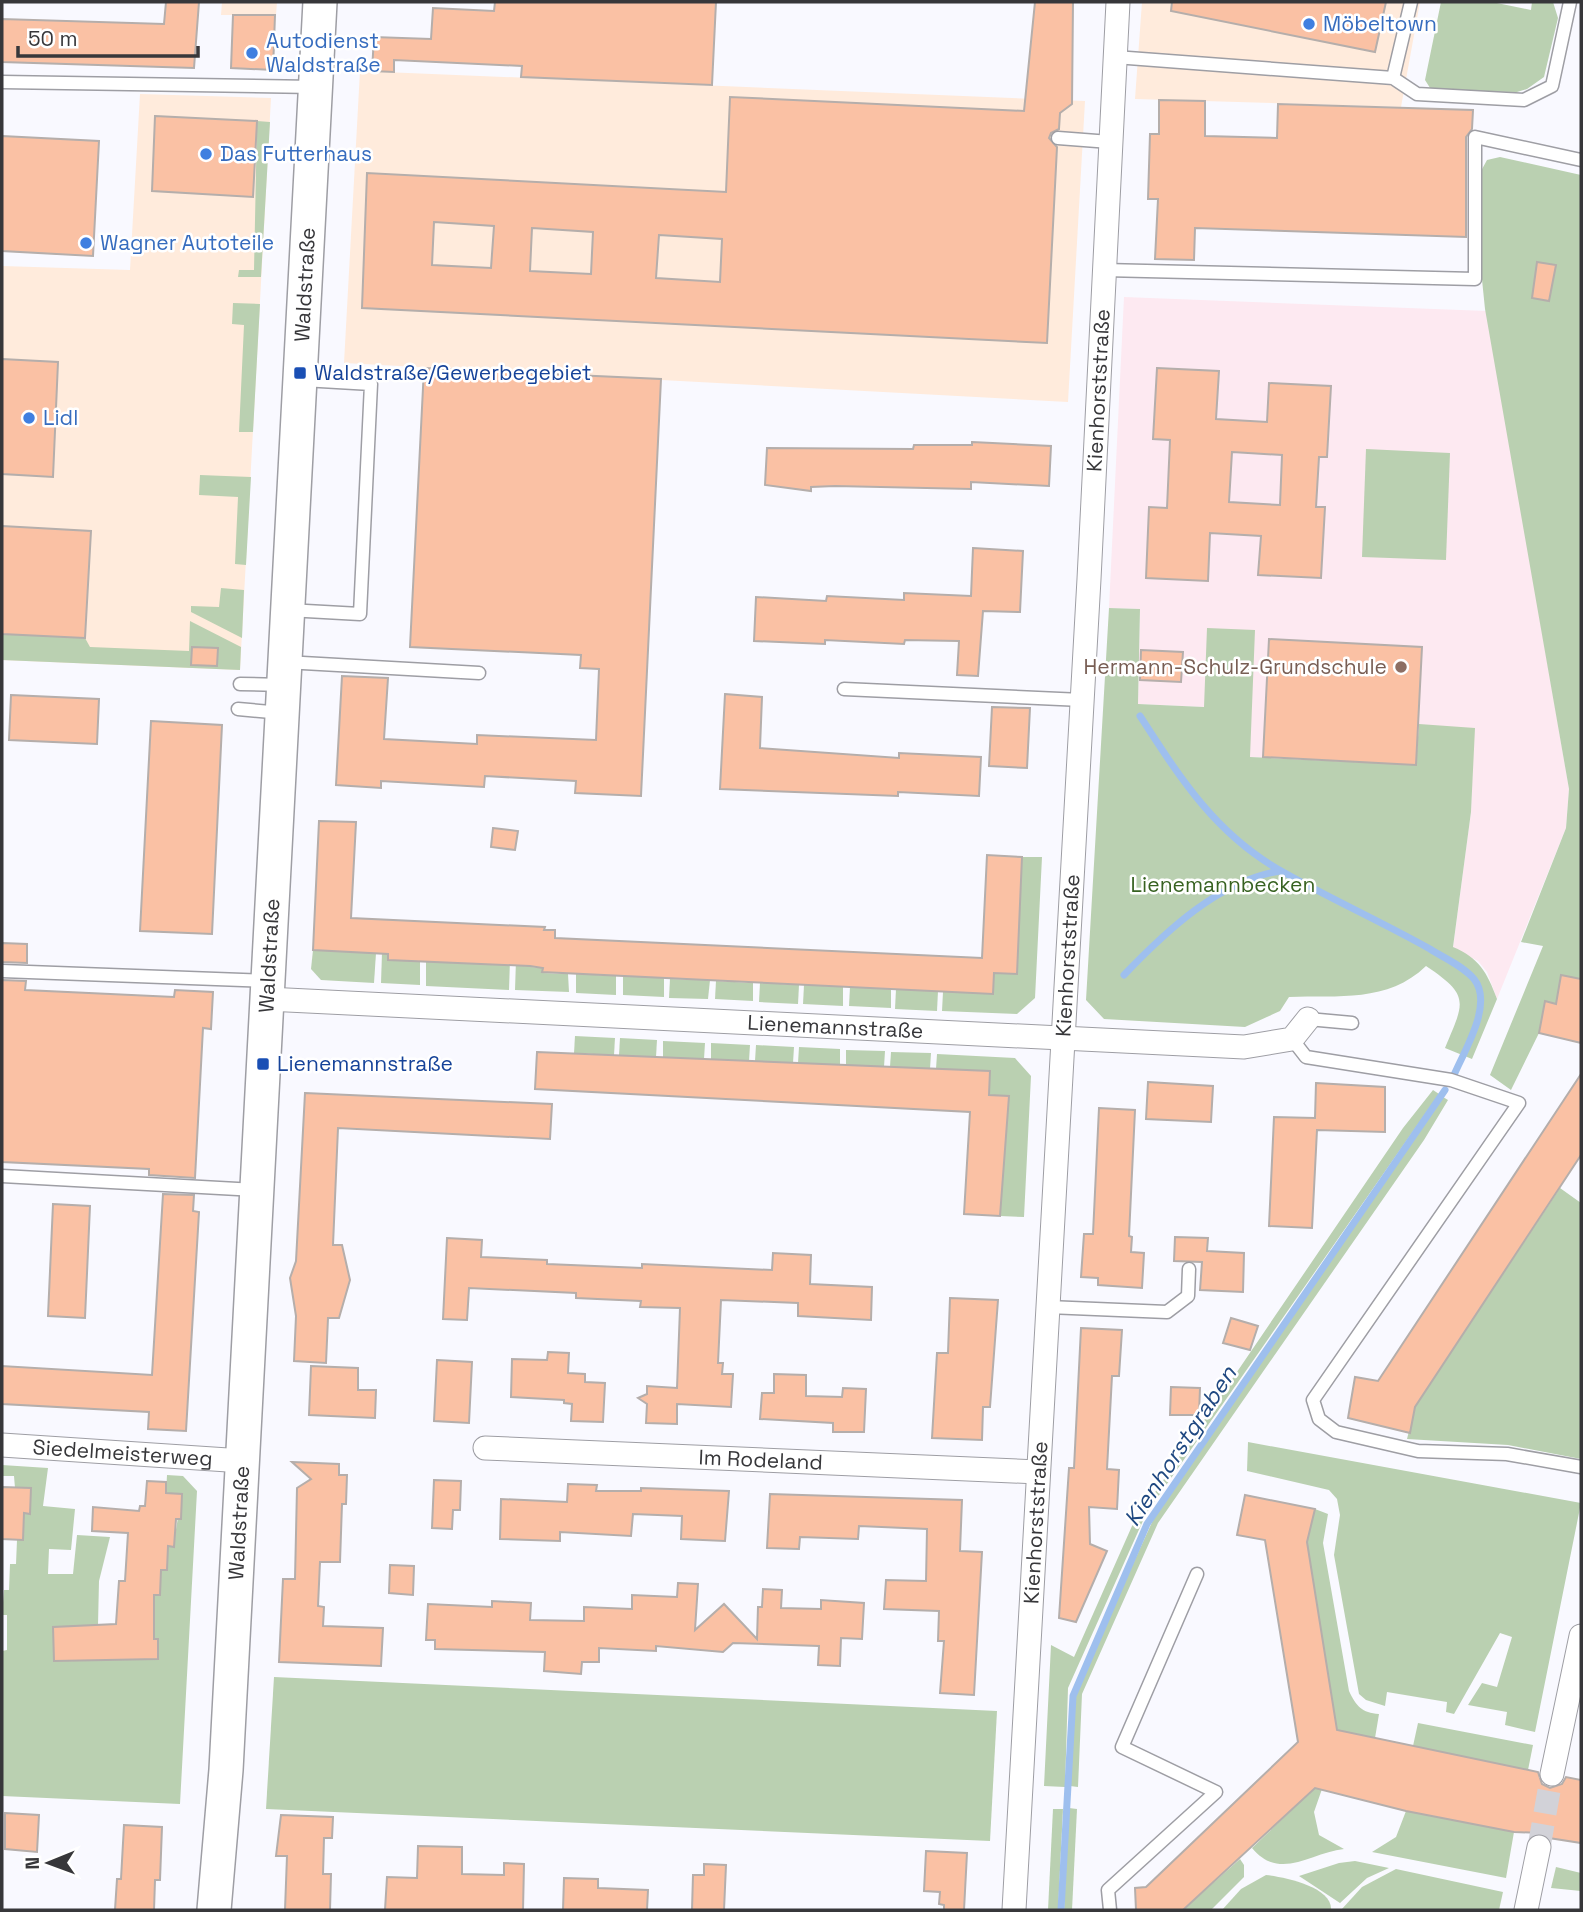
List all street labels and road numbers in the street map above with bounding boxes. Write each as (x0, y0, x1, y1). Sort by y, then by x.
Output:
street label: Waldstraße (288, 227, 321, 343)
street label: Kienhorststraße (1080, 308, 1116, 472)
street label: Kienhorststraße (1049, 873, 1085, 1038)
street label: Waldstraße (252, 898, 285, 1014)
street label: Lienemannstraße (747, 1009, 924, 1044)
street label: Siedelmeisterweg (32, 1433, 214, 1472)
street label: Kienhorststraße (1017, 1440, 1053, 1605)
street label: Im Rodeland (698, 1443, 824, 1476)
street label: Waldstraße (222, 1465, 255, 1581)

